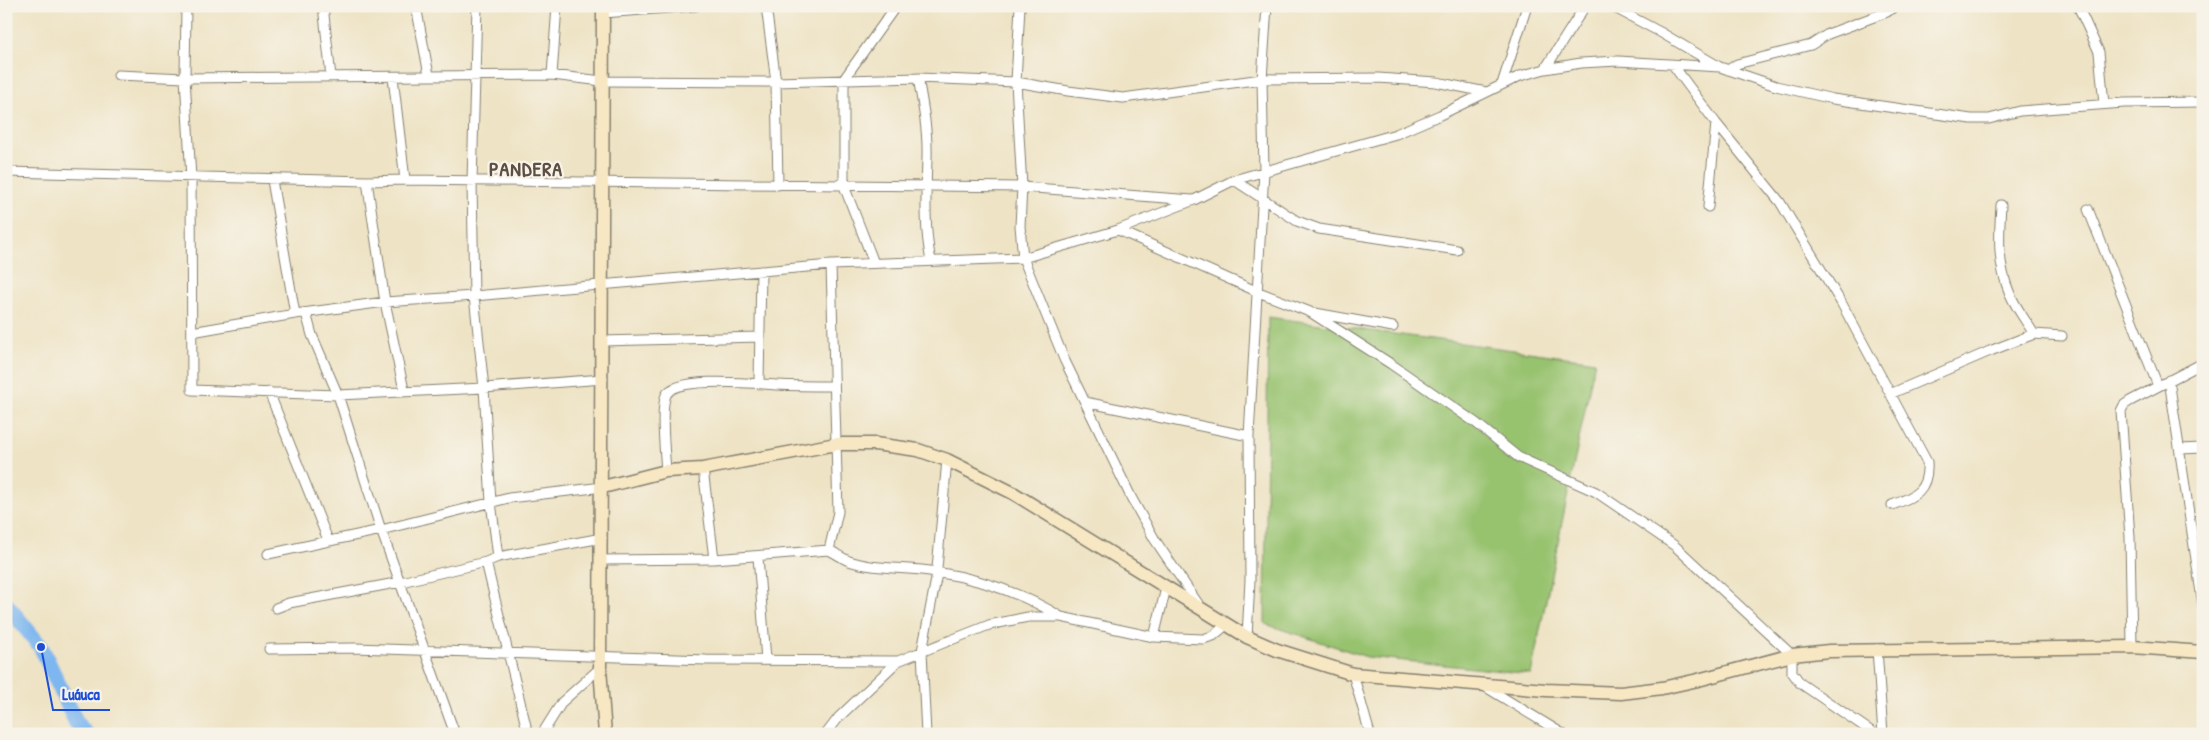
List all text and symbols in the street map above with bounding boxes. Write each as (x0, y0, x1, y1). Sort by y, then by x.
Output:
district label: PANDERA (489, 155, 563, 182)
callout: Luáuca (53, 679, 110, 710)
text: Luáuca (62, 683, 100, 705)

